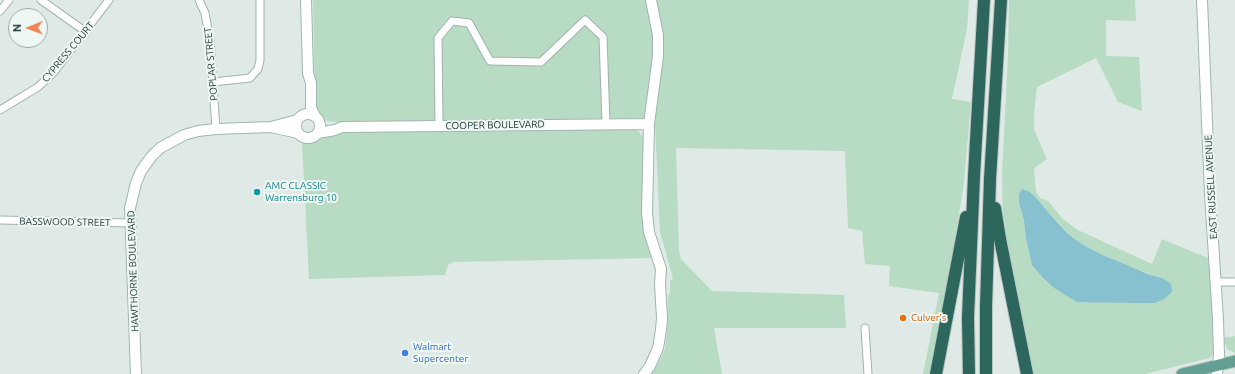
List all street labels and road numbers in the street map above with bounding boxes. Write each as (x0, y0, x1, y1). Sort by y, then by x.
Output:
street label: CYPRESS COURT (39, 19, 97, 85)
street label: POPLAR STREET (202, 27, 220, 101)
street label: COOPER BOULEVARD (445, 118, 545, 132)
street label: EAST RUSSELL AVENUE (1202, 134, 1220, 240)
street label: HAWTHORNE BOULEVARD (125, 210, 141, 332)
street label: BASSWOOD STREET (19, 215, 111, 229)

